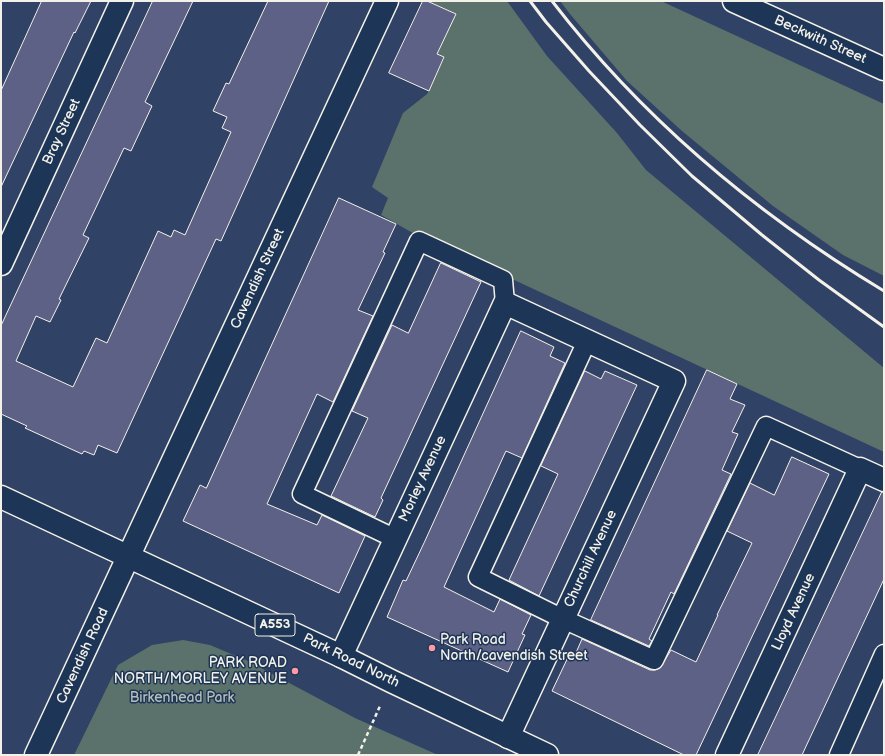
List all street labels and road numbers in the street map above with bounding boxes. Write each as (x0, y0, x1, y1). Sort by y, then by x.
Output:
street label: Beckwith Street (771, 12, 869, 68)
street label: Bray Street (39, 96, 85, 168)
street label: Cavendish Street (227, 226, 289, 332)
street label: Morley Avenue (396, 433, 450, 525)
street label: Churchill Avenue (561, 508, 621, 610)
street label: Lloyd Avenue (769, 571, 819, 653)
street label: Cavendish Road (53, 605, 113, 707)
road number: A553 (255, 614, 295, 636)
street label: Park Road North (300, 630, 402, 692)

